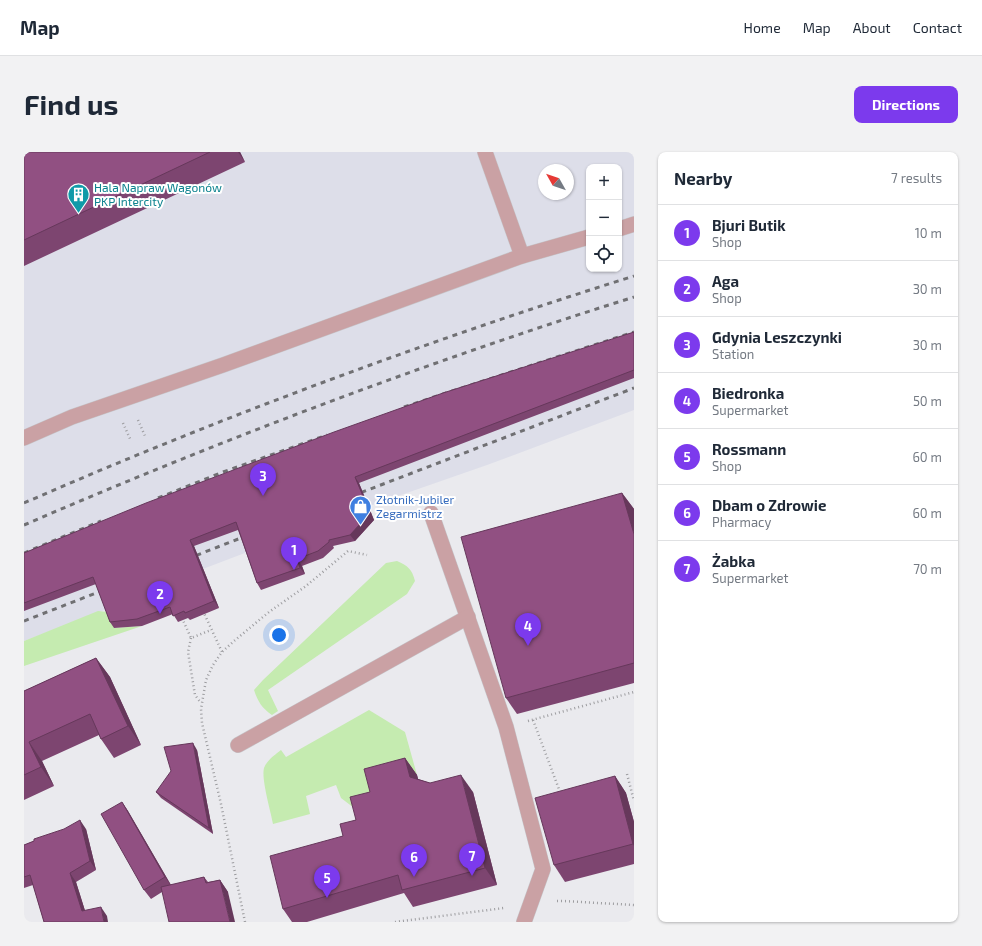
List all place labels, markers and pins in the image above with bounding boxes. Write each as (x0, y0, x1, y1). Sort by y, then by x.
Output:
place label: Hala Napraw Wagonów PKP Intercity (94, 180, 222, 208)
building icon: Hala Napraw Wagonów PKP Intercity (66, 181, 92, 214)
pin: 3 (250, 463, 276, 496)
place label: Złotnik-Jubiler Zegarmistrz (376, 492, 455, 520)
shop icon: Złotnik-Jubiler Zegarmistrz (347, 493, 373, 526)
pin: 1 (281, 537, 307, 570)
pin: 2 (147, 581, 173, 614)
pin: 4 (515, 613, 541, 646)
pin: 7 (459, 843, 485, 876)
pin: 6 (401, 844, 427, 877)
pin: 5 (314, 865, 340, 898)

